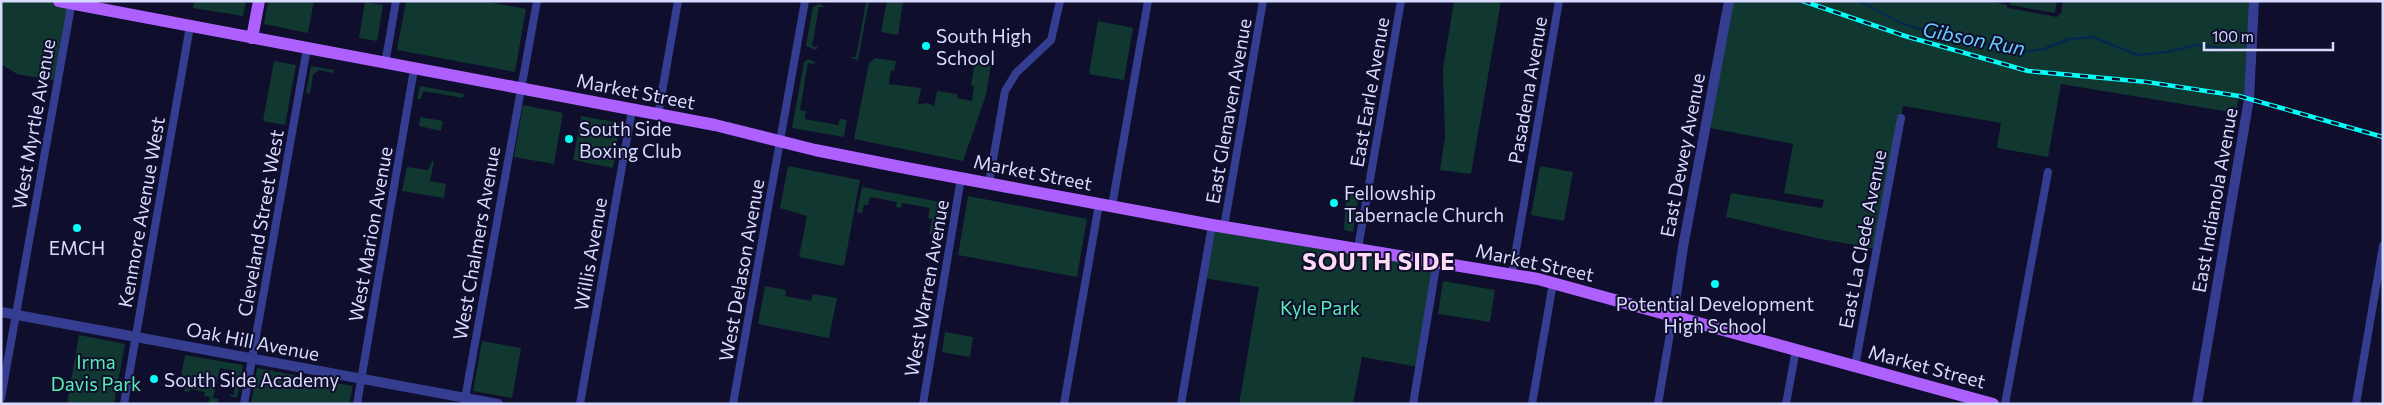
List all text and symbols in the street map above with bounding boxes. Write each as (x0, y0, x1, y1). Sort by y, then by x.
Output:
street label: East Earle Avenue (1344, 15, 1394, 169)
street label: Pasadena Avenue (1503, 15, 1551, 165)
street label: East Glenaven Avenue (1200, 16, 1256, 206)
water label: Gibson Run (1921, 16, 2027, 60)
scale bar (2204, 20, 2333, 52)
place label: South High School (936, 24, 1032, 69)
text: 100 m (2212, 27, 2254, 45)
street label: West Myrtle Avenue (7, 37, 59, 211)
marker: South High School (920, 40, 932, 52)
street label: Market Street (575, 68, 697, 114)
street label: East Dewey Avenue (1655, 71, 1709, 239)
street label: East Indianola Avenue (2186, 106, 2242, 294)
street label: Kenmore Avenue West (113, 115, 169, 309)
place label: South Side Boxing Club (579, 117, 682, 162)
street label: Cleveland Street West (232, 128, 288, 318)
marker: South Side Boxing Club (563, 133, 575, 145)
street label: West Marion Avenue (343, 144, 397, 324)
street label: West Chalmers Avenue (448, 144, 504, 342)
street label: East La Clede Avenue (1833, 148, 1891, 330)
street label: Market Street (972, 149, 1094, 195)
street label: West Delason Avenue (714, 177, 768, 363)
place label: Fellowship Tabernacle Church (1344, 181, 1504, 226)
street label: Willis Avenue (569, 196, 611, 312)
marker: Fellowship Tabernacle Church (1328, 197, 1340, 209)
street label: West Warren Avenue (899, 198, 953, 378)
marker: EMCH (71, 222, 83, 234)
place label: EMCH (49, 236, 105, 259)
street label: Market Street (1474, 238, 1596, 286)
district label: SOUTH SIDE (1302, 246, 1456, 275)
marker: Potential Development High School (1709, 278, 1721, 290)
place label: Potential Development High School (1616, 292, 1814, 337)
park label: Kyle Park (1280, 296, 1360, 319)
street label: Oak Hill Avenue (184, 317, 322, 365)
street label: Market Street (1866, 339, 1988, 393)
park label: Irma Davis Park (51, 350, 141, 395)
place label: South Side Academy (164, 368, 339, 391)
marker: South Side Academy (148, 373, 160, 385)

